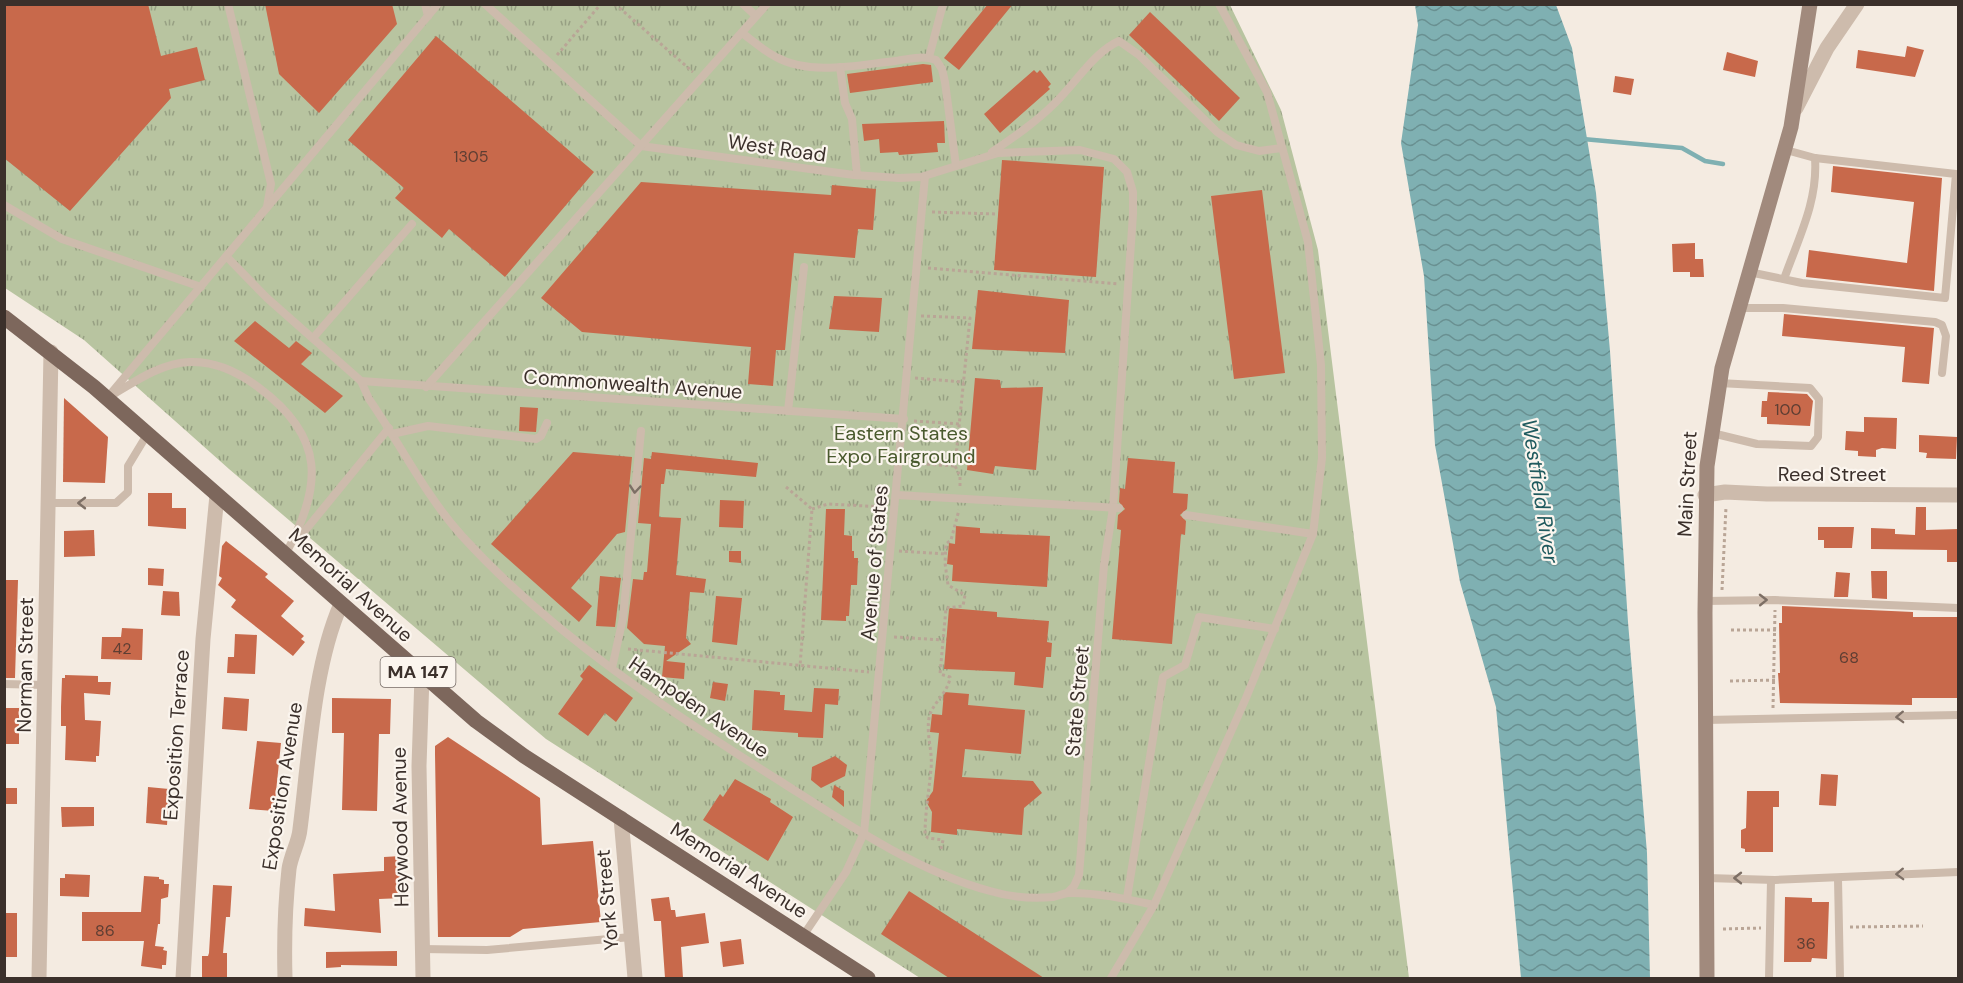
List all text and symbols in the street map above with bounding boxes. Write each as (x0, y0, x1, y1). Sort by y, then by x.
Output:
street label: West Road (726, 128, 828, 168)
house number: 1305 (453, 146, 489, 167)
street label: Commonwealth Avenue (523, 363, 743, 405)
house number: 100 (1775, 399, 1801, 420)
water label: Westfield River (1515, 417, 1565, 566)
park label: Eastern States Expo Fairground (826, 420, 976, 469)
street label: Main Street (1671, 430, 1703, 538)
street label: Reed Street (1778, 461, 1886, 487)
street label: Avenue of States (854, 484, 894, 642)
one-way arrow (629, 485, 642, 494)
one-way arrow (78, 497, 87, 509)
street label: Memorial Avenue (283, 522, 419, 648)
one-way arrow (1759, 594, 1768, 606)
street label: Norman Street (11, 597, 39, 733)
house number: 42 (113, 638, 131, 659)
street label: State Street (1059, 644, 1095, 757)
house number: 68 (1839, 647, 1859, 668)
street label: Exposition Terrace (157, 649, 195, 821)
street label: Hampden Avenue (624, 651, 774, 763)
road number: MA 147 (380, 657, 456, 687)
street label: Exposition Avenue (256, 700, 308, 872)
one-way arrow (1896, 710, 1905, 723)
street label: Heywood Avenue (386, 747, 414, 907)
street label: Memorial Avenue (665, 816, 813, 924)
street label: York Street (590, 848, 624, 952)
one-way arrow (1896, 868, 1905, 880)
one-way arrow (1734, 872, 1743, 884)
house number: 86 (95, 920, 115, 941)
house number: 36 (1796, 933, 1816, 954)

